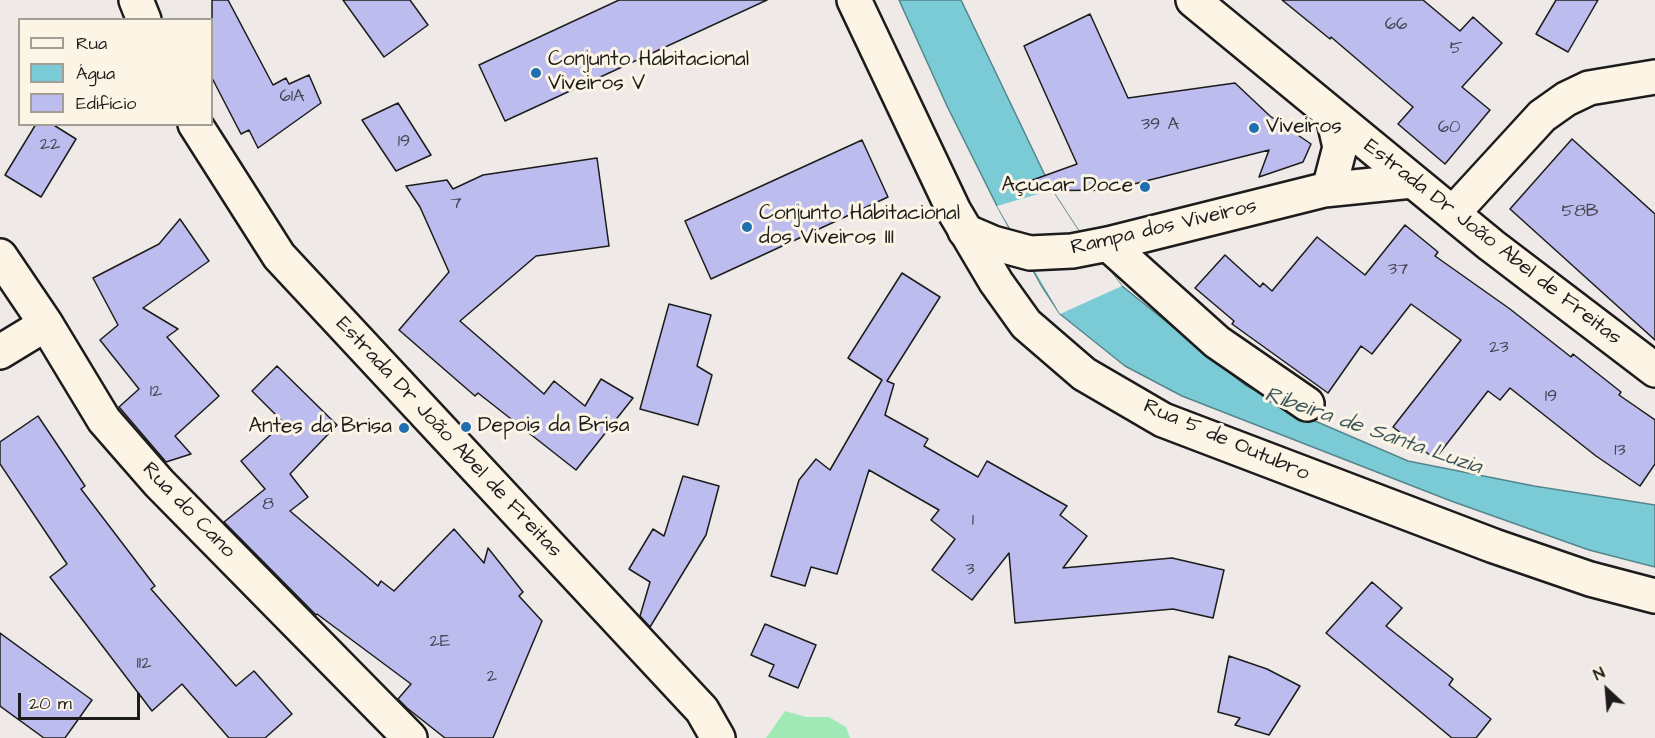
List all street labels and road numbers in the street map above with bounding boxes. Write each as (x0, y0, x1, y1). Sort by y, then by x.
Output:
street label: Estrada Dr João Abel de Freitas (1358, 134, 1626, 352)
street label: Rampa dos Viveiros (1069, 194, 1259, 262)
street label: Estrada Dr João Abel de Freitas (330, 312, 566, 564)
street label: Rua 5 de Outubro (1139, 395, 1313, 487)
street label: Rua do Cano (136, 458, 240, 564)

